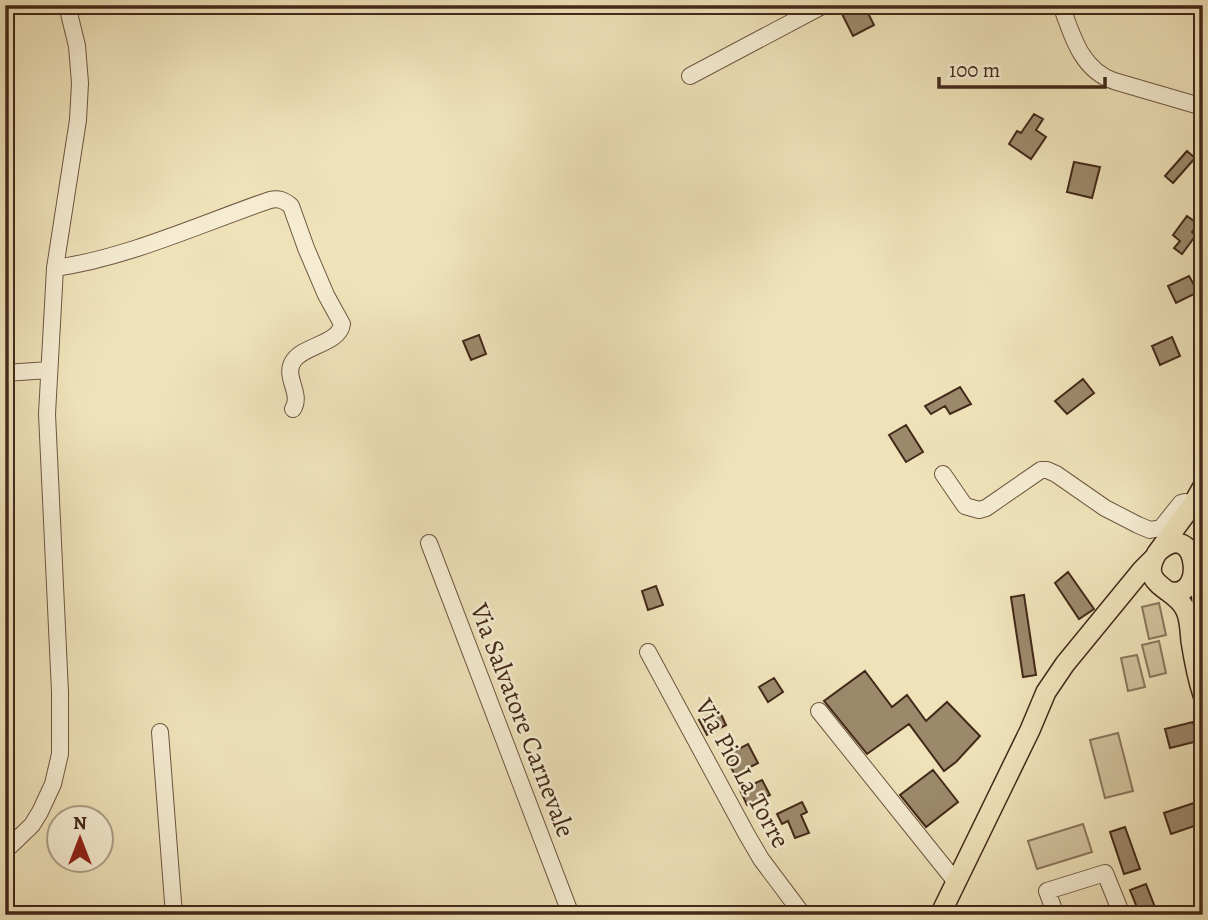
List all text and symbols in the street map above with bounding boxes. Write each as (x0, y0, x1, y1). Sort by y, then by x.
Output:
scale bar (939, 46, 1105, 90)
text: 100 m (949, 56, 1000, 84)
street label: Via Salvatore Carnevale (461, 597, 583, 842)
street label: Via Pio La Torre (686, 691, 798, 854)
north arrow (46, 804, 116, 874)
text: N (73, 810, 87, 836)

